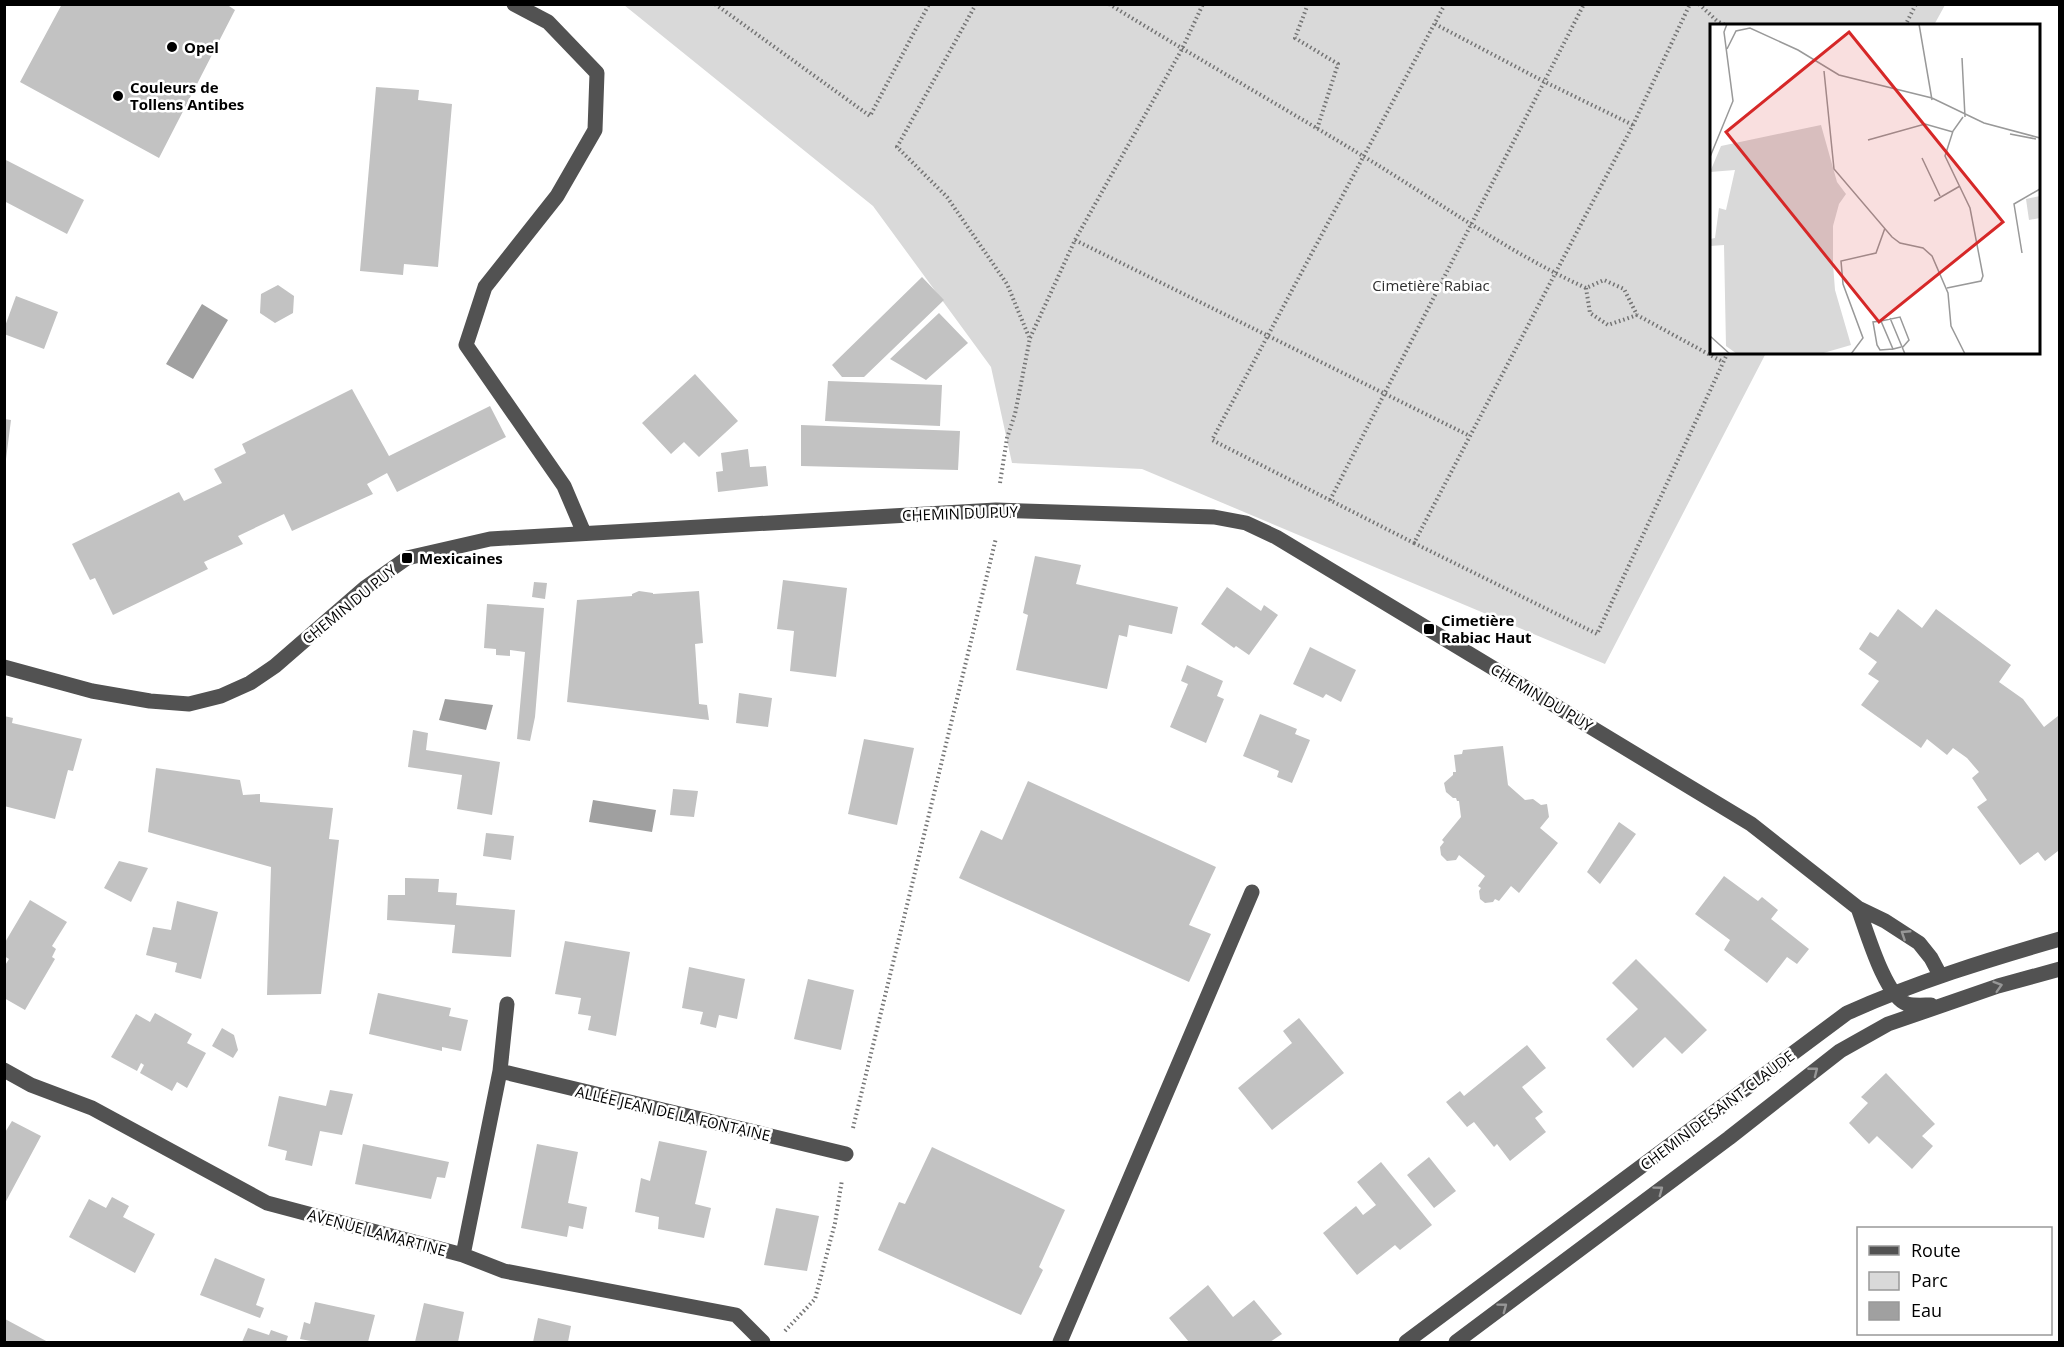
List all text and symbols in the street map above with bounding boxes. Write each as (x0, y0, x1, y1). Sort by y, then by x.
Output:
inset map (1710, 24, 2040, 354)
place label: Opel (184, 37, 219, 57)
marker: Opel (165, 40, 179, 54)
place label: Couleurs de Tollens Antibes (130, 77, 244, 114)
marker: Couleurs de Tollens Antibes (111, 89, 125, 103)
park label: Cimetière Rabiac (1372, 275, 1490, 295)
street label: CHEMIN DU PUY (902, 501, 1019, 525)
place label: Mexicaines (419, 548, 503, 568)
marker: Mexicaines (400, 551, 414, 565)
street label: CHEMIN DU PUY (298, 559, 401, 648)
place label: Cimetière Rabiac Haut (1441, 610, 1532, 647)
marker: Cimetière Rabiac Haut (1422, 622, 1436, 636)
street label: CHEMIN DU PUY (1487, 659, 1597, 736)
one-way arrow (1901, 931, 1912, 942)
one-way arrow (1992, 981, 2003, 993)
street label: CHEMIN DE SAINT-CLAUDE (1636, 1045, 1798, 1175)
one-way arrow (1807, 1068, 1818, 1079)
street label: ALLÉE JEAN DE LA FONTAINE (574, 1081, 772, 1145)
one-way arrow (1652, 1187, 1663, 1198)
street label: AVENUE LAMARTINE (305, 1204, 449, 1260)
legend (1857, 1227, 2052, 1335)
text: Route (1911, 1238, 1961, 1262)
text: Parc (1911, 1268, 1948, 1292)
text: Eau (1911, 1298, 1942, 1322)
one-way arrow (1496, 1304, 1507, 1315)

